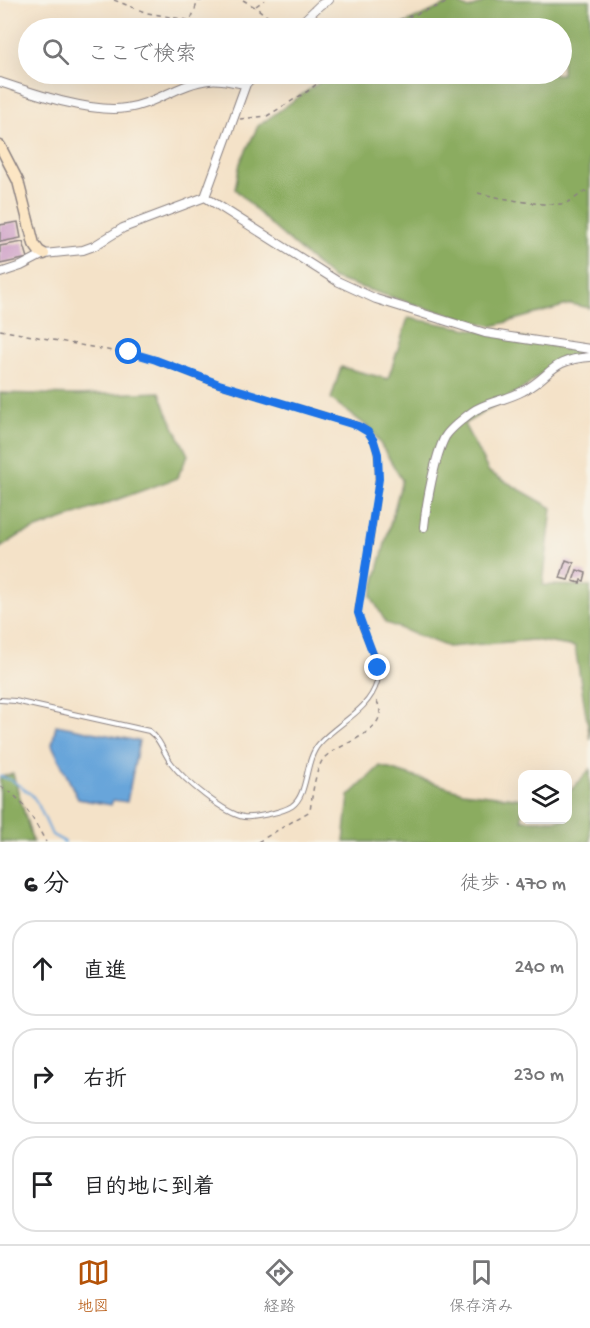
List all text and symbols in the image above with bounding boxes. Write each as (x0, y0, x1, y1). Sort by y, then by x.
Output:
search box (18, 18, 572, 84)
icon: search (39, 35, 72, 68)
text: ここで検索 (87, 43, 197, 69)
route start (115, 338, 141, 364)
route end (364, 654, 390, 680)
map controls (518, 770, 572, 824)
button: layers (518, 770, 572, 824)
text: 6 分 (24, 871, 69, 902)
text: 徒歩 · 470 m (460, 874, 566, 897)
icon: ahead (26, 952, 59, 985)
text: 240 m (514, 957, 564, 980)
text: 直進 (83, 960, 127, 986)
icon: right (26, 1060, 59, 1093)
text: 230 m (514, 1065, 564, 1088)
text: 右折 (83, 1068, 127, 1094)
icon: arrive (26, 1168, 59, 1201)
text: 目的地に到着 (83, 1176, 215, 1202)
tab: 地図 (77, 1256, 110, 1318)
tab: 経路 (263, 1256, 296, 1318)
tab: 保存済み (449, 1256, 513, 1318)

